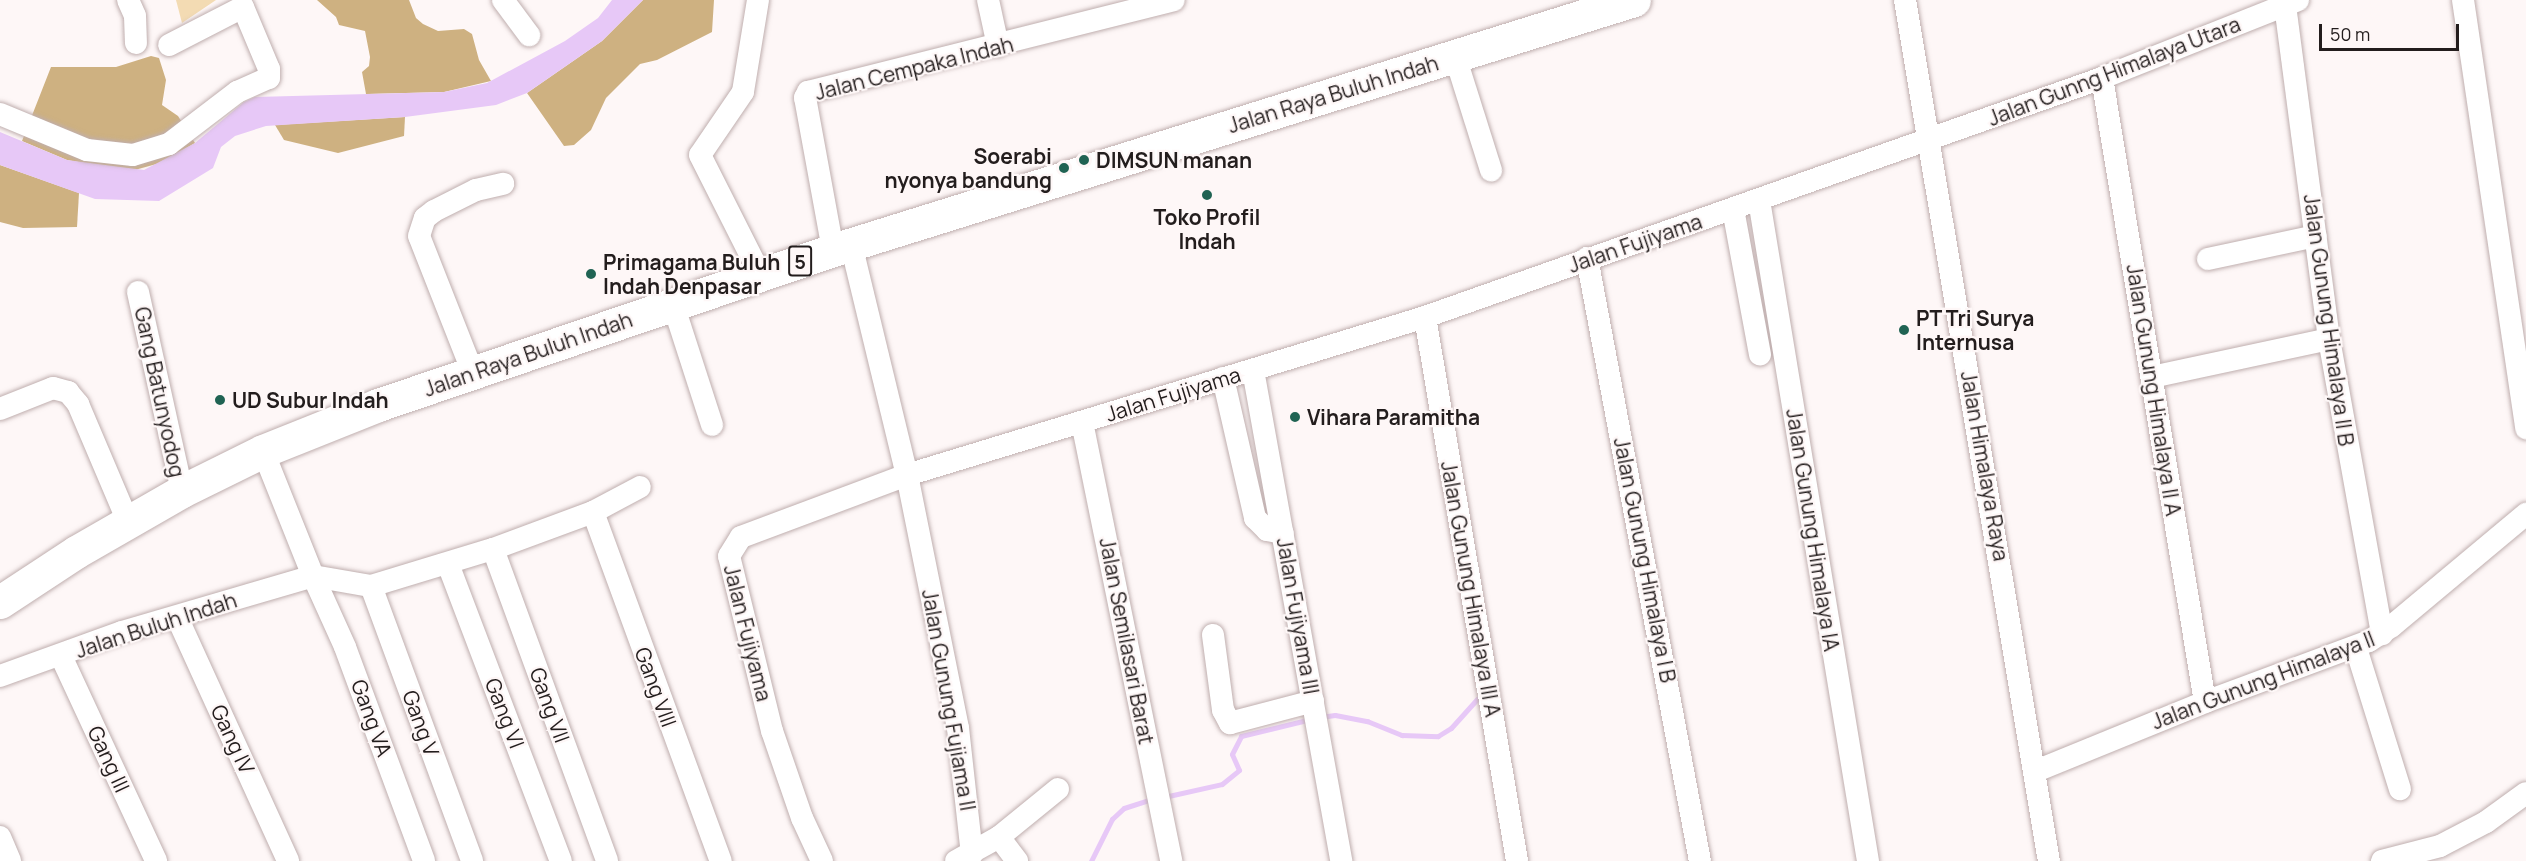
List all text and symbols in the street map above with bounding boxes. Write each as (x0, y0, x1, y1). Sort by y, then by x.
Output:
street label: Jalan Gunng Himalaya Utara (1984, 11, 2244, 131)
scale bar (2322, 12, 2462, 50)
text: 50 m (2330, 22, 2370, 46)
street label: Jalan Cempaka Indah (812, 31, 1016, 105)
street label: Jalan Raya Buluh Indah (1225, 50, 1441, 138)
place label: Soerabi nyonya bandung (884, 143, 1052, 193)
place label: DIMSUN manan (1096, 147, 1252, 173)
marker: DIMSUN manan (1077, 153, 1091, 167)
marker: Soerabi nyonya bandung (1057, 161, 1071, 175)
marker: Toko Profil Indah (1200, 188, 1214, 202)
street label: Jalan Gunung Himalaya II B (2299, 192, 2359, 448)
place label: Toko Profil Indah (1154, 204, 1260, 254)
street label: Jalan Fujiyama (1565, 208, 1705, 278)
road number: 5 (788, 244, 812, 278)
place label: Primagama Buluh Indah Denpasar (603, 249, 780, 299)
street label: Jalan Gunung Himalaya II A (2122, 262, 2186, 518)
marker: Primagama Buluh Indah Denpasar (584, 267, 598, 281)
street label: Gang Batunyodog (130, 305, 190, 479)
place label: PT Tri Surya Internusa (1916, 305, 2035, 355)
street label: Jalan Raya Buluh Indah (420, 306, 636, 402)
marker: PT Tri Surya Internusa (1897, 323, 1911, 337)
street label: Jalan Fujiyama (1103, 362, 1243, 426)
street label: Jalan Himalaya Raya (1956, 369, 2014, 563)
place label: UD Subur Indah (232, 387, 389, 413)
marker: UD Subur Indah (213, 393, 227, 407)
place label: Vihara Paramitha (1307, 404, 1480, 430)
street label: Jalan Gunung Himalaya IA (1781, 407, 1845, 653)
marker: Vihara Paramitha (1288, 410, 1302, 424)
street label: Jalan Gunung Himalaya I B (1609, 435, 1681, 685)
street label: Jalan Gunung Himalaya III A (1436, 459, 1506, 719)
street label: Jalan Semilasari Barat (1095, 536, 1159, 746)
street label: Jalan Fujiyama III (1272, 536, 1324, 696)
street label: Jalan Fujiyama (719, 562, 777, 704)
street label: Jalan Buluh Indah (72, 587, 240, 663)
street label: Jalan Gunung Fujiama II (917, 587, 981, 813)
street label: Jalan Gunung Himalaya II (2148, 626, 2378, 734)
street label: Gang VIII (630, 644, 682, 730)
street label: Gang VII (525, 664, 575, 746)
street label: Gang VI (480, 674, 530, 752)
street label: Gang VA (346, 676, 398, 760)
street label: Gang V (397, 687, 445, 759)
street label: Gang IV (206, 701, 260, 777)
street label: Gang III (83, 722, 135, 796)

